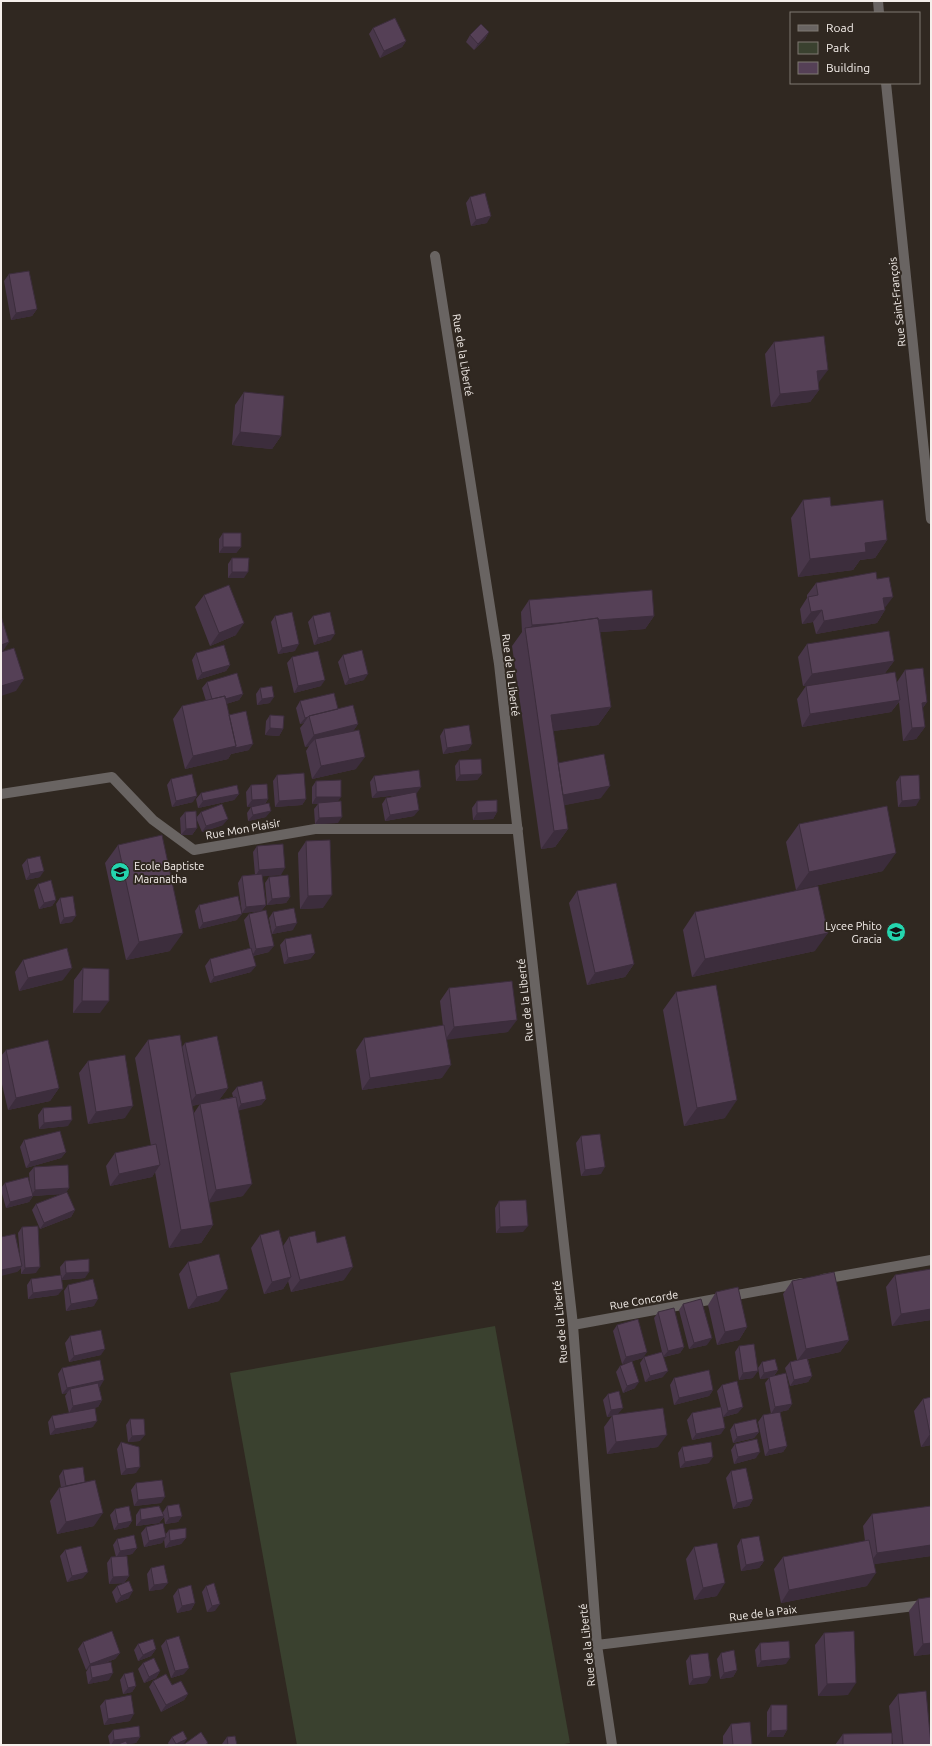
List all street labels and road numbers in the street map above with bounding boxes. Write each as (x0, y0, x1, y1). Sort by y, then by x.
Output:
street label: Rue Saint-François (886, 256, 908, 347)
street label: Rue de la Liberté (451, 313, 475, 397)
street label: Rue de la Liberté (500, 633, 522, 717)
street label: Rue Mon Plaisir (205, 816, 282, 842)
street label: Rue de la Liberté (515, 958, 535, 1042)
street label: Rue de la Liberté (550, 1280, 570, 1364)
street label: Rue Concorde (609, 1288, 679, 1312)
street label: Rue de la Liberté (577, 1603, 597, 1687)
street label: Rue de la Paix (728, 1603, 798, 1623)

